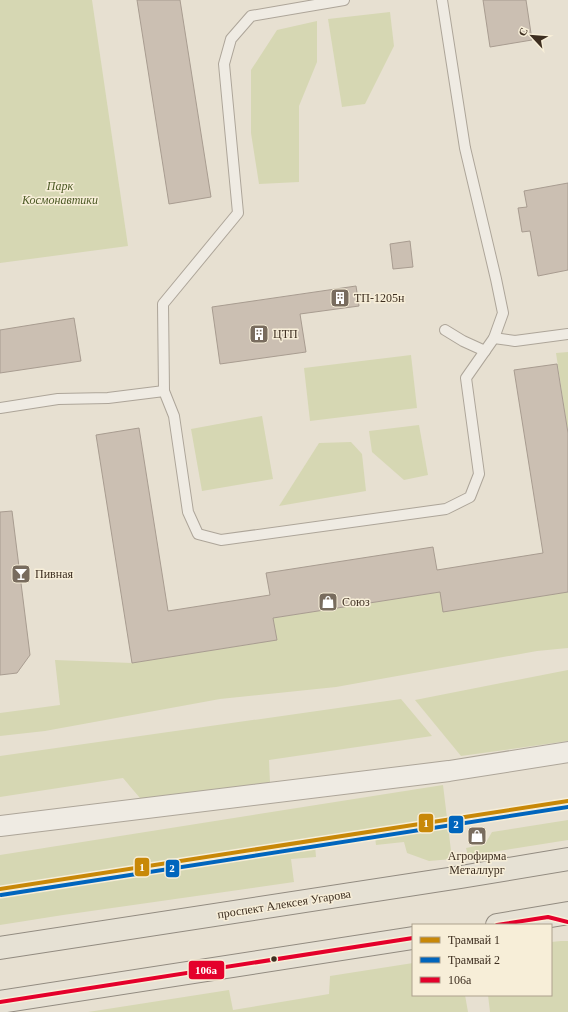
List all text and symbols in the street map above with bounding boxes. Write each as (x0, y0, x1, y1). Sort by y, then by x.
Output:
north arrow (512, 16, 552, 56)
text: С (516, 25, 530, 38)
park label: Парк Космонавтики (21, 179, 98, 207)
building icon: ТП-1205н (329, 287, 351, 309)
place label: ТП-1205н (354, 291, 405, 305)
building icon: ЦТП (248, 323, 270, 345)
place label: ЦТП (273, 327, 298, 341)
bar icon: Пивная (10, 563, 32, 585)
place label: Пивная (35, 567, 74, 581)
shop icon: Союз (317, 591, 339, 613)
place label: Союз (342, 595, 370, 609)
line badge: 1 (418, 813, 434, 833)
line badge: 2 (448, 815, 464, 834)
text: 1 (423, 817, 429, 829)
text: 2 (453, 818, 459, 830)
shop icon: Агрофирма Металлург (466, 825, 488, 847)
place label: Агрофирма Металлург (448, 849, 507, 877)
line badge: 1 (134, 857, 150, 877)
line badge: 2 (165, 859, 180, 878)
text: 1 (139, 861, 145, 873)
text: 2 (169, 862, 175, 874)
street label: проспект Алексея Угарова (216, 886, 352, 921)
legend (412, 924, 552, 996)
text: Трамвай 1 (448, 933, 500, 947)
text: Трамвай 2 (448, 953, 500, 967)
unlabelled marker (269, 954, 279, 964)
line badge: 106а (188, 960, 225, 980)
text: 106а (195, 964, 218, 976)
text: 106а (448, 973, 472, 987)

